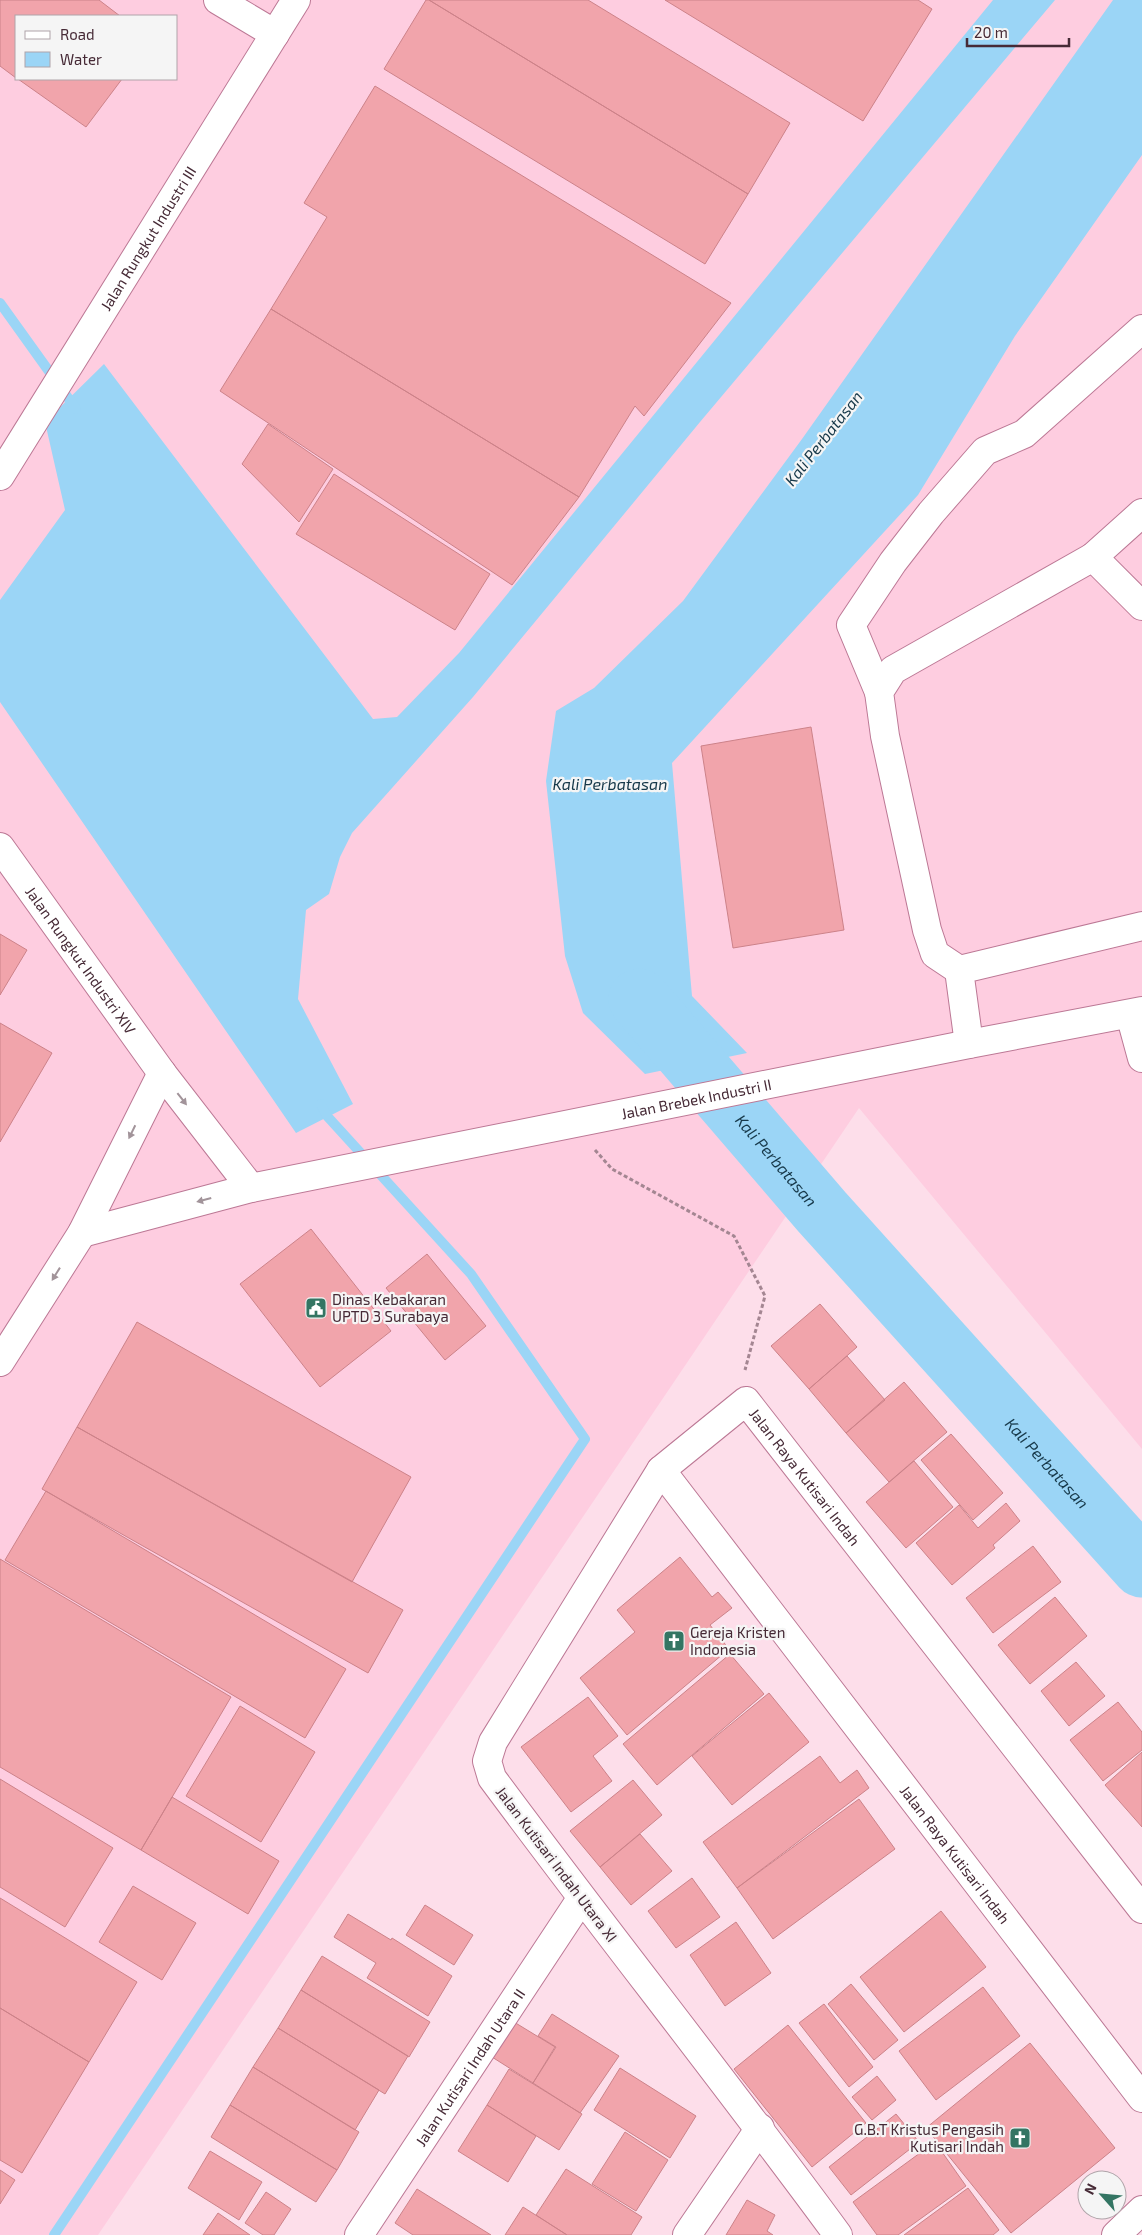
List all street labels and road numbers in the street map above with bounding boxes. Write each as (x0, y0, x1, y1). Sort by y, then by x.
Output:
street label: Jalan Rungkut Industri III (96, 163, 199, 314)
street label: Jalan Rungkut Industri XIV (22, 883, 140, 1037)
street label: Jalan Brebek Industri II (619, 1075, 773, 1123)
street label: Jalan Raya Kutisari Indah (746, 1404, 864, 1549)
street label: Jalan Raya Kutisari Indah (897, 1782, 1014, 1927)
street label: Jalan Kutisari Indah Utara XI (493, 1783, 621, 1945)
street label: Jalan Kutisari Indah Utara II (411, 1985, 528, 2149)

